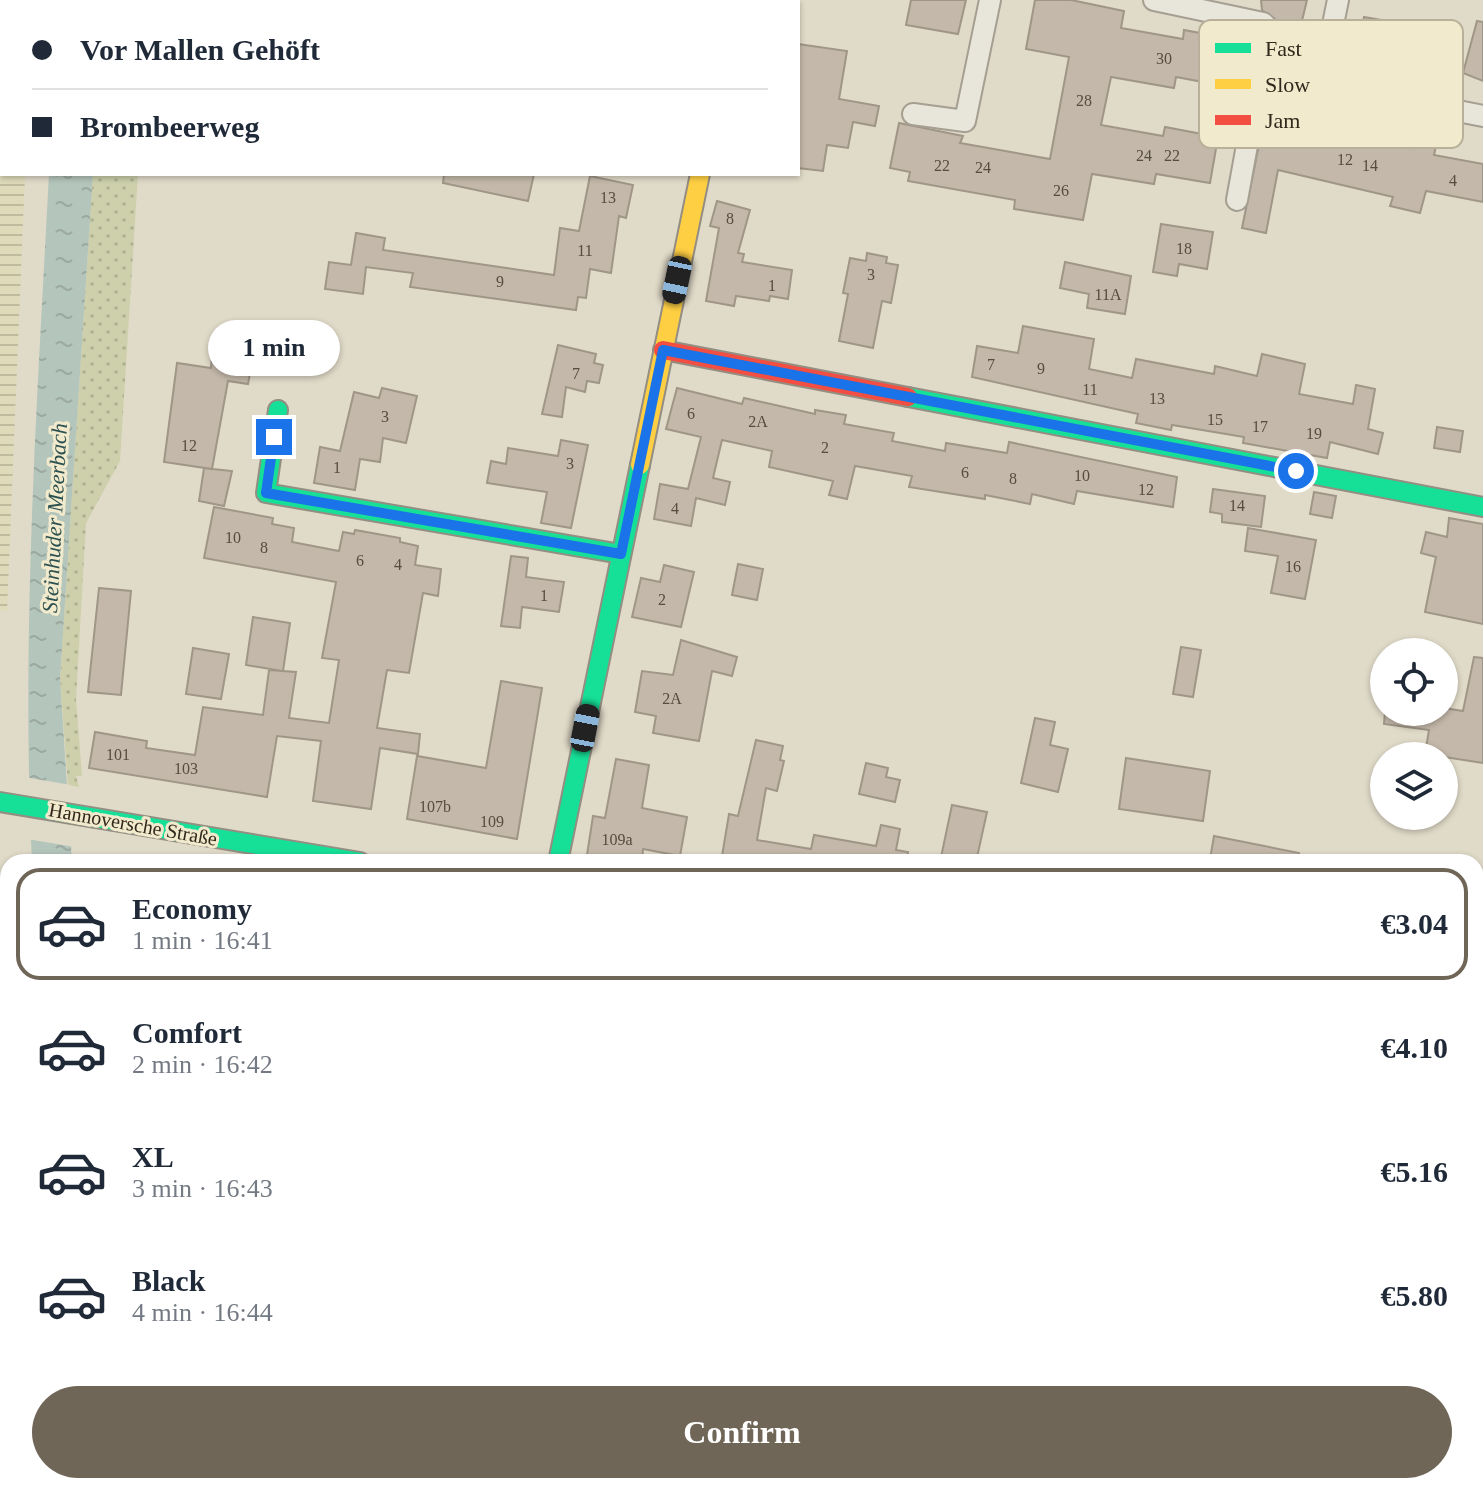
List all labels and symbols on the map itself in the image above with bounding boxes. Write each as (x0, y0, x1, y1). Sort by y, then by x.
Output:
legend (1199, 20, 1463, 148)
text: Fast (1265, 36, 1302, 61)
house number: 30 (1156, 50, 1172, 67)
text: Slow (1265, 72, 1310, 97)
house number: 28 (1076, 92, 1092, 109)
text: Jam (1265, 108, 1300, 133)
house number: 24 (1136, 147, 1152, 164)
house number: 22 (1164, 147, 1180, 164)
house number: 12 (1337, 151, 1353, 168)
house number: 22 (934, 157, 950, 174)
house number: 14 (1362, 157, 1378, 174)
house number: 24 (975, 159, 991, 176)
house number: 4 (1449, 172, 1457, 189)
house number: 26 (1053, 182, 1069, 199)
house number: 13 (600, 189, 616, 206)
house number: 8 (726, 210, 734, 227)
house number: 18 (1176, 240, 1192, 257)
house number: 11 (577, 242, 593, 259)
car (660, 254, 694, 306)
house number: 3 (867, 266, 875, 283)
house number: 9 (496, 273, 504, 290)
house number: 1 (768, 277, 776, 294)
house number: 11A (1095, 286, 1122, 303)
callout: 1 min (208, 321, 340, 377)
house number: 7 (987, 356, 995, 373)
house number: 9 (1037, 360, 1045, 377)
house number: 7 (572, 365, 580, 382)
house number: 11 (1082, 381, 1098, 398)
house number: 13 (1149, 390, 1165, 407)
house number: 6 (687, 405, 695, 422)
house number: 3 (381, 408, 389, 425)
house number: 15 (1207, 411, 1223, 428)
house number: 2A (748, 413, 768, 430)
house number: 17 (1252, 418, 1268, 435)
route end (256, 419, 292, 455)
water label: Steinhuder Meerbach (37, 423, 72, 614)
house number: 19 (1306, 425, 1322, 442)
house number: 12 (181, 437, 197, 454)
house number: 2 (821, 439, 829, 456)
route start (1278, 453, 1314, 489)
house number: 3 (566, 455, 574, 472)
house number: 1 (333, 459, 341, 476)
house number: 6 (961, 464, 969, 481)
house number: 10 (1074, 467, 1090, 484)
house number: 8 (1009, 470, 1017, 487)
house number: 12 (1138, 481, 1154, 498)
house number: 14 (1229, 497, 1245, 514)
house number: 4 (671, 500, 679, 517)
house number: 10 (225, 529, 241, 546)
house number: 8 (260, 539, 268, 556)
house number: 6 (356, 552, 364, 569)
house number: 4 (394, 556, 402, 573)
house number: 16 (1285, 558, 1301, 575)
house number: 1 (540, 587, 548, 604)
house number: 2 (658, 591, 666, 608)
house number: 2A (662, 690, 682, 707)
car (569, 702, 601, 754)
house number: 101 (106, 746, 130, 763)
house number: 103 (174, 760, 198, 777)
street label: Hannoversche Straße (47, 798, 219, 850)
house number: 107b (419, 798, 451, 815)
house number: 109 (480, 813, 504, 830)
house number: 109a (601, 831, 633, 848)

